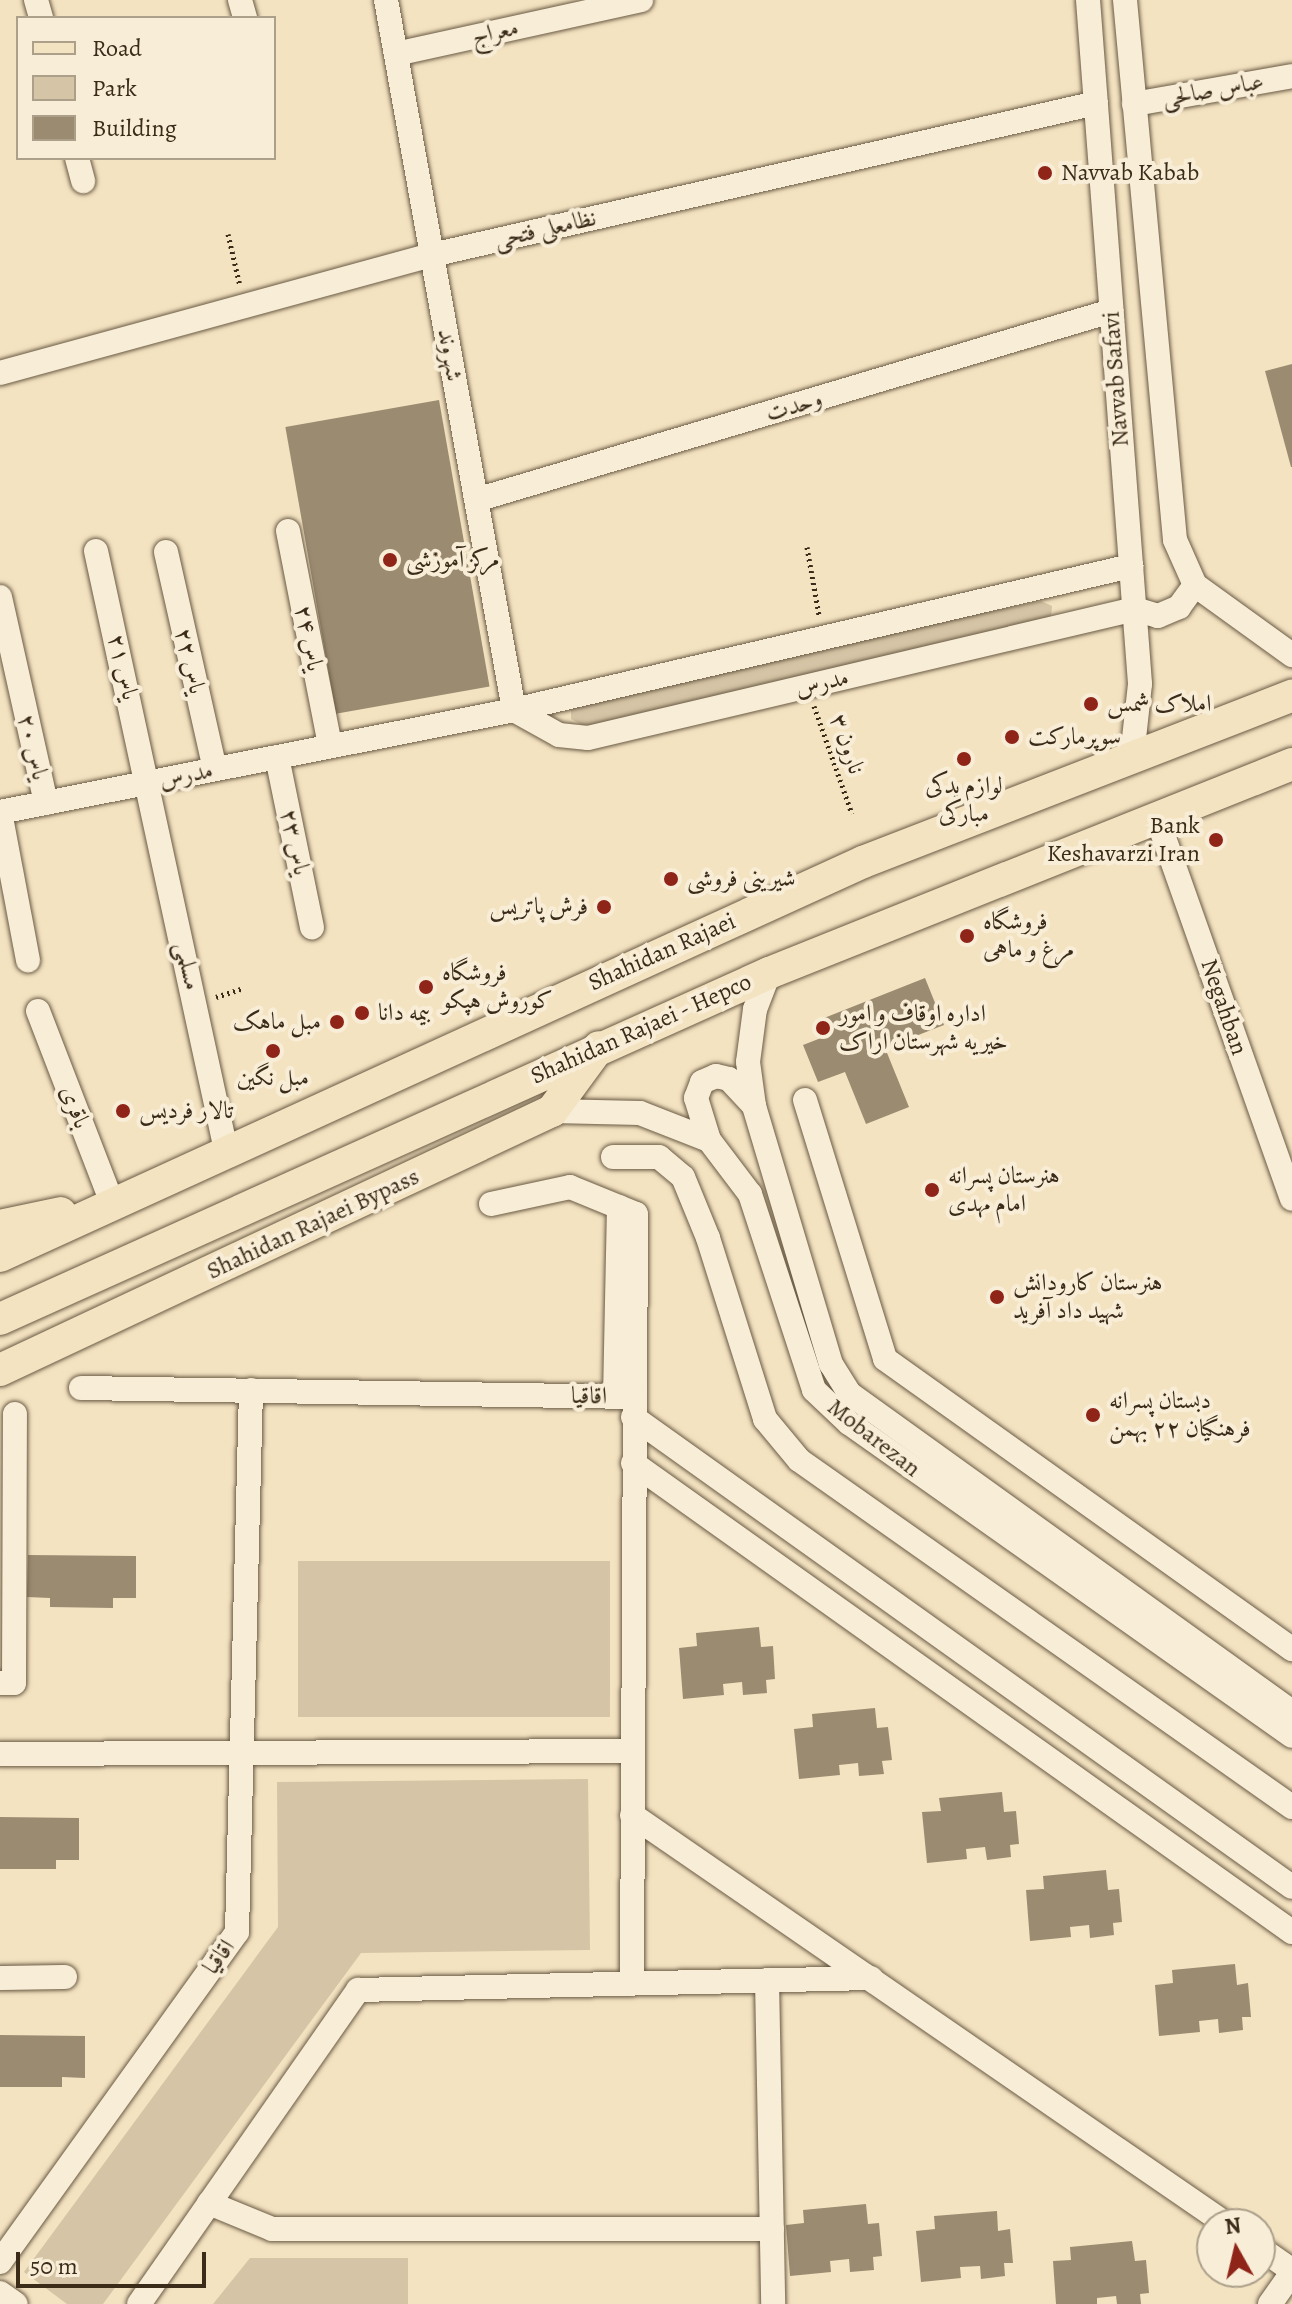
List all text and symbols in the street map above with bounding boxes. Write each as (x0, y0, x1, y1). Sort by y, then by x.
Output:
street label: معراج (469, 13, 521, 51)
legend (16, 16, 276, 160)
text: Road (92, 32, 142, 64)
street label: عباس صالحی (1160, 67, 1266, 113)
text: Park (92, 72, 137, 104)
text: Building (92, 112, 177, 144)
place label: Navvab Kabab (1061, 159, 1199, 187)
marker: Navvab Kabab (1036, 164, 1054, 182)
street label: نظامعلی فتحی (491, 203, 599, 255)
street label: Navvab Safavi (1097, 310, 1135, 448)
street label: شهروند (431, 327, 469, 383)
street label: وحدت (762, 384, 826, 428)
place label: مرکز آموزشی (406, 546, 499, 574)
marker: مرکز آموزشی (381, 551, 399, 569)
street label: یاس ۲۴ (289, 603, 329, 673)
street label: یاس ۲۲ (168, 625, 212, 697)
street label: یاس ۲۱ (101, 631, 145, 703)
street label: مدرس (792, 663, 852, 703)
place label: املاک شمس (1107, 690, 1211, 718)
marker: املاک شمس (1082, 695, 1100, 713)
street label: نارون ۳ (823, 710, 871, 778)
street label: یاس ۲۰ (11, 711, 55, 783)
place label: سوپرمارکت (1028, 723, 1121, 751)
marker: سوپرمارکت (1003, 728, 1021, 746)
marker: لوازم یدکی مبارکی (955, 750, 973, 768)
street label: مدرس (157, 756, 215, 794)
place label: لوازم یدکی مبارکی (925, 772, 1003, 828)
street label: یاس ۲۳ (274, 806, 316, 878)
place label: Bank Keshavarzi Iran (1047, 812, 1200, 868)
marker: Bank Keshavarzi Iran (1207, 831, 1225, 849)
place label: شیرینی فروشی (687, 865, 796, 893)
marker: شیرینی فروشی (662, 870, 680, 888)
place label: فرش پاتریس (489, 893, 588, 921)
marker: فرش پاتریس (595, 898, 613, 916)
street label: Shahidan Rajaei (584, 907, 740, 997)
place label: فروشگاه مرغ و ماهی (983, 908, 1074, 964)
marker: فروشگاه مرغ و ماهی (958, 927, 976, 945)
street label: مسلمی (169, 939, 207, 993)
street label: Negahban (1194, 955, 1254, 1059)
place label: فروشگاه کوروش هپکو (442, 959, 553, 1015)
street label: Shahidan Rajaei - Hepco (526, 967, 756, 1091)
marker: فروشگاه کوروش هپکو (417, 978, 435, 996)
place label: بیمه دانا (378, 999, 430, 1027)
place label: اداره اوقاف و امور خیریه شهرستان اراک (839, 1000, 1008, 1056)
marker: بیمه دانا (353, 1004, 371, 1022)
place label: مبل ماهک (233, 1008, 321, 1036)
marker: مبل ماهک (328, 1013, 346, 1031)
marker: اداره اوقاف و امور خیریه شهرستان اراک (814, 1019, 832, 1037)
marker: مبل نگین (264, 1042, 282, 1060)
place label: مبل نگین (237, 1064, 309, 1092)
street label: باقری (54, 1081, 96, 1133)
place label: تالار فردیس (139, 1097, 233, 1125)
marker: تالار فردیس (114, 1102, 132, 1120)
street label: Shahidan Rajaei Bypass (202, 1162, 424, 1286)
place label: هنرستان پسرانه امام مهدی (948, 1162, 1060, 1218)
marker: هنرستان پسرانه امام مهدی (923, 1181, 941, 1199)
place label: هنرستان کارودانش شهید داد آفرید (1013, 1269, 1163, 1325)
marker: هنرستان کارودانش شهید داد آفرید (988, 1288, 1006, 1306)
street label: اقاقیا (571, 1381, 607, 1411)
place label: دبستان پسرانه فرهنگیان ۲۲ بهمن (1109, 1387, 1251, 1443)
street label: Mobarezan (822, 1393, 926, 1483)
marker: دبستان پسرانه فرهنگیان ۲۲ بهمن (1084, 1406, 1102, 1424)
street label: اقاقیا (197, 1934, 241, 1980)
north arrow (1196, 2208, 1276, 2288)
text: N (1223, 2210, 1243, 2242)
scale bar (20, 2236, 210, 2286)
text: 50 m (30, 2250, 78, 2282)

